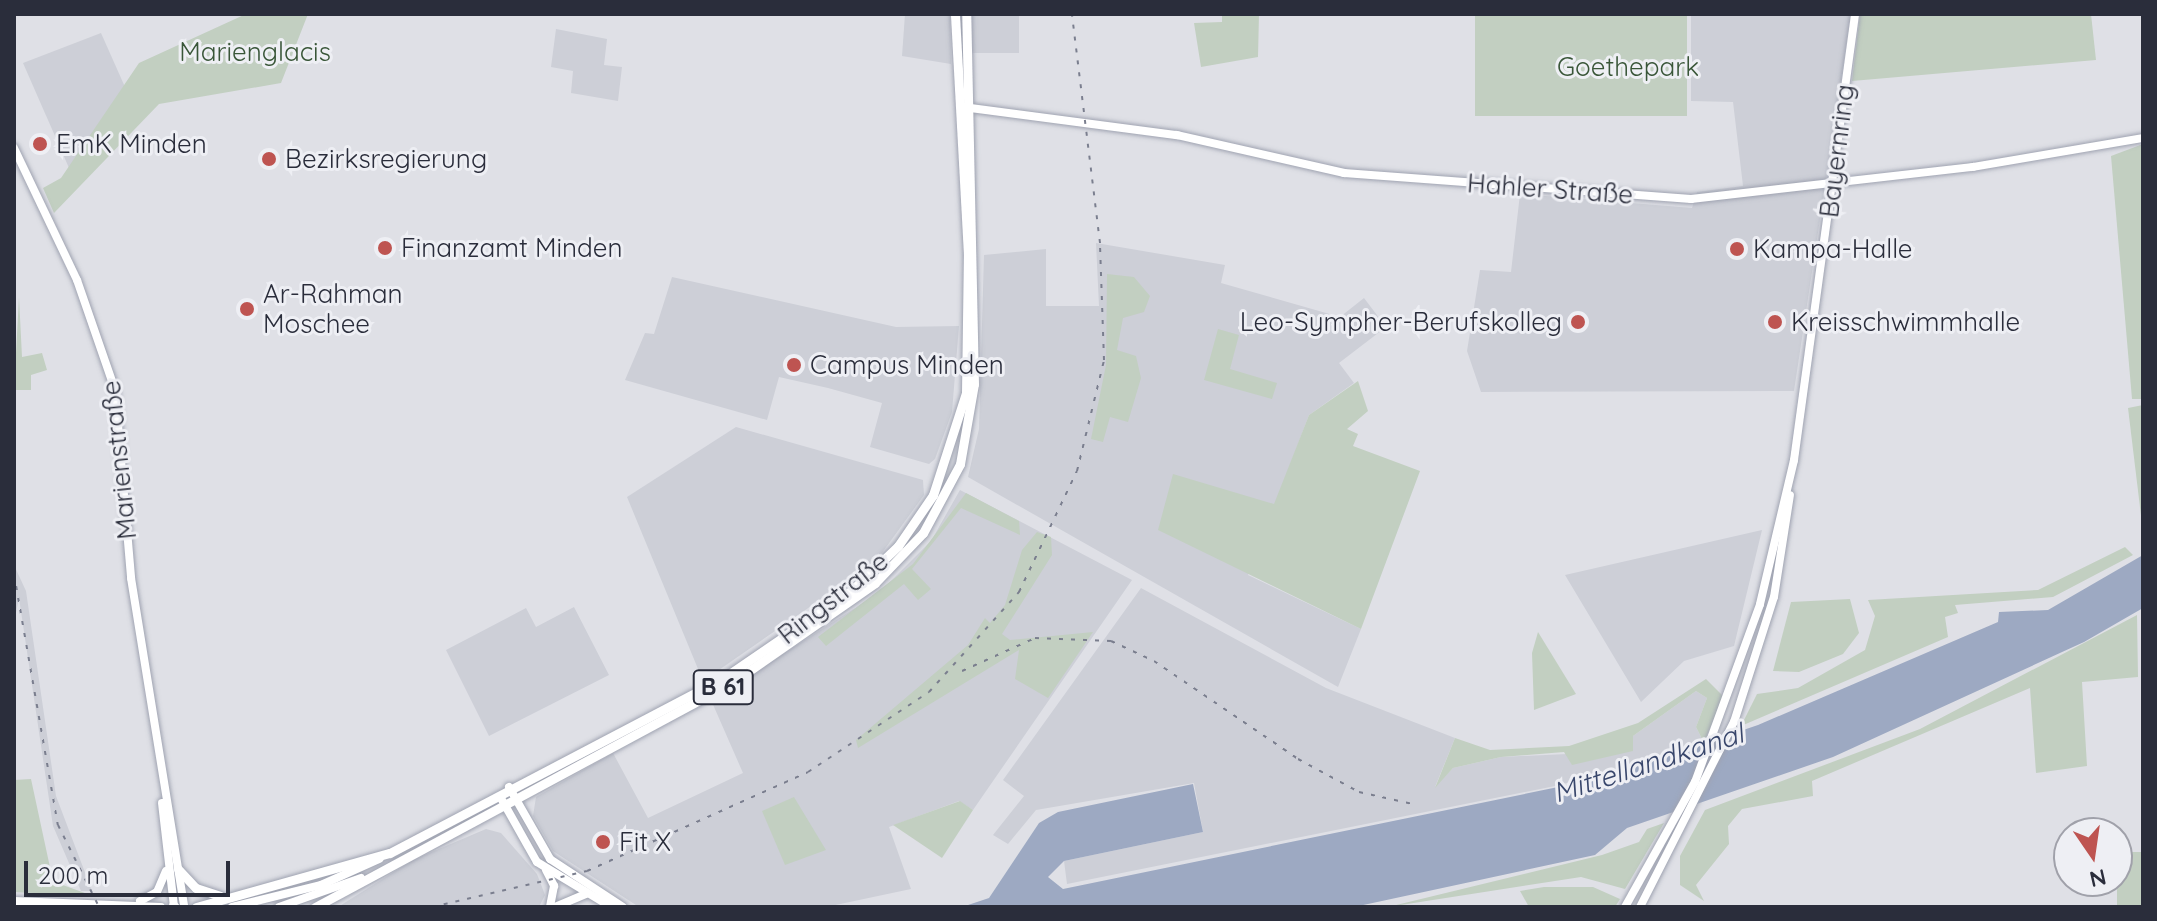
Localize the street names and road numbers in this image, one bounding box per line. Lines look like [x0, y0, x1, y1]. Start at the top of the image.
street label: Bayernring [1813, 83, 1861, 219]
street label: Hahler Straße [1466, 168, 1634, 210]
street label: Marienstraße [95, 379, 143, 541]
street label: Ringstraße [772, 545, 894, 651]
road number: B 61 [691, 667, 755, 707]

